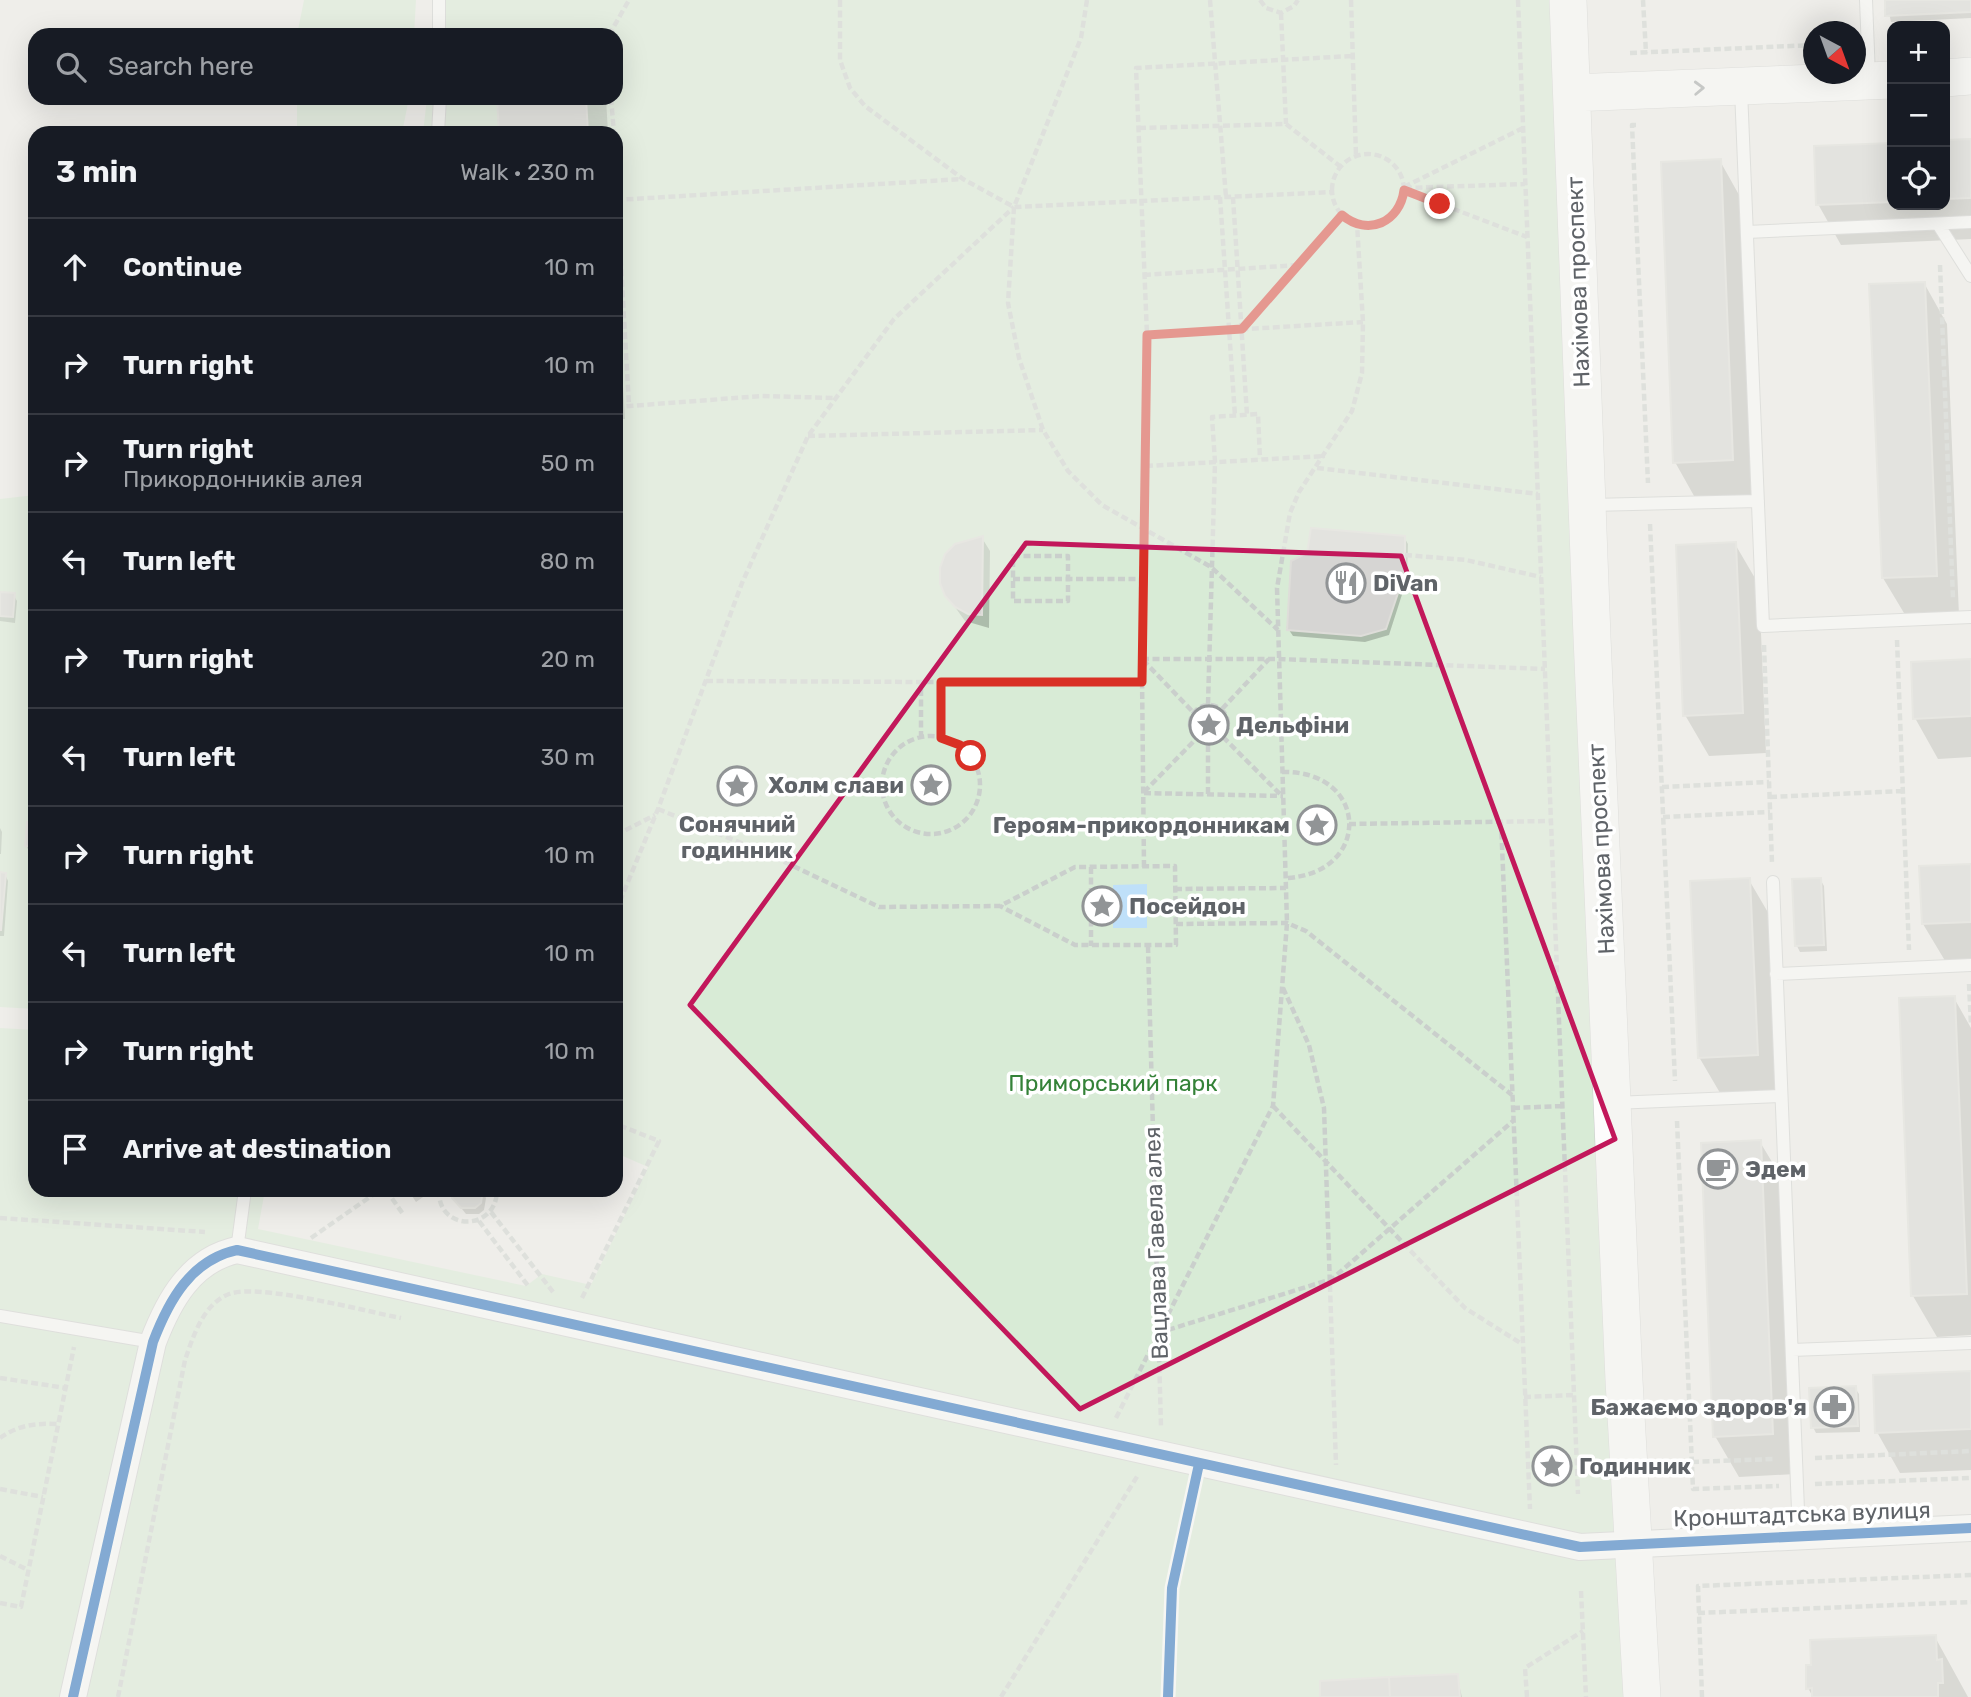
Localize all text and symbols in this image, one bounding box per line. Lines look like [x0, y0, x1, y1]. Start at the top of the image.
north arrow [1803, 21, 1866, 84]
map controls [1887, 21, 1950, 210]
button: + [1887, 21, 1950, 84]
search box [28, 28, 623, 105]
icon: search [52, 48, 90, 86]
text: Search here [108, 51, 254, 82]
one-way arrow [1694, 80, 1705, 95]
button: − [1887, 84, 1950, 147]
button: locate [1887, 147, 1950, 210]
text: 3 min [56, 154, 138, 190]
text: Walk · 230 m [460, 158, 595, 186]
street label: Нахімова проспект [1560, 176, 1596, 388]
route end [1424, 188, 1455, 219]
icon: ahead [56, 248, 94, 286]
text: Continue [123, 252, 242, 283]
text: 10 m [544, 253, 595, 281]
icon: right [56, 346, 94, 384]
text: Turn right [123, 350, 253, 381]
text: 10 m [544, 351, 595, 379]
text: Turn right [123, 434, 253, 465]
icon: right [56, 444, 94, 482]
text: 50 m [541, 449, 595, 477]
text: Прикордонників алея [123, 465, 363, 493]
icon: left [56, 542, 94, 580]
text: Turn left [123, 546, 235, 577]
text: 80 m [540, 547, 595, 575]
restaurant icon: DiVan [1325, 562, 1367, 604]
place label: DiVan [1373, 569, 1438, 597]
icon: right [56, 640, 94, 678]
text: Turn right [123, 644, 253, 675]
text: 20 m [541, 645, 595, 673]
place icon: Дельфіни [1188, 704, 1230, 746]
place label: Дельфіни [1236, 711, 1349, 739]
icon: left [56, 738, 94, 776]
route start [955, 740, 986, 771]
text: Turn left [123, 742, 235, 773]
text: 30 m [540, 743, 595, 771]
street label: Нахімова проспект [1581, 743, 1621, 955]
place icon: Холм слави [910, 764, 952, 806]
place icon: Сонячний годинник [716, 765, 758, 807]
place label: Холм слави [768, 771, 904, 799]
place icon: Героям-прикордонникам [1296, 804, 1338, 846]
place label: Сонячний годинник [679, 810, 795, 864]
place label: Героям-прикордонникам [993, 811, 1290, 839]
icon: right [56, 836, 94, 874]
text: Turn right [123, 840, 253, 871]
text: 10 m [544, 841, 595, 869]
place icon: Посейдон [1081, 885, 1123, 927]
place label: Посейдон [1129, 892, 1246, 920]
icon: left [56, 934, 94, 972]
text: Turn left [123, 938, 235, 969]
text: 10 m [544, 939, 595, 967]
icon: right [56, 1032, 94, 1070]
text: Turn right [123, 1036, 253, 1067]
text: 10 m [544, 1037, 595, 1065]
park label: Приморський парк [1008, 1069, 1218, 1097]
street label: Вацлава Гавела алея [1138, 1126, 1174, 1360]
icon: arrive [56, 1130, 94, 1168]
text: Arrive at destination [123, 1134, 391, 1165]
cafe icon: Эдем [1697, 1148, 1739, 1190]
place label: Эдем [1745, 1155, 1806, 1183]
pharmacy icon: Бажаємо здоров'я [1813, 1386, 1855, 1428]
place label: Бажаємо здоров'я [1590, 1393, 1807, 1421]
place icon: Годинник [1531, 1445, 1573, 1487]
place label: Годинник [1579, 1452, 1691, 1480]
street label: Кронштадтська вулиця [1673, 1496, 1931, 1532]

